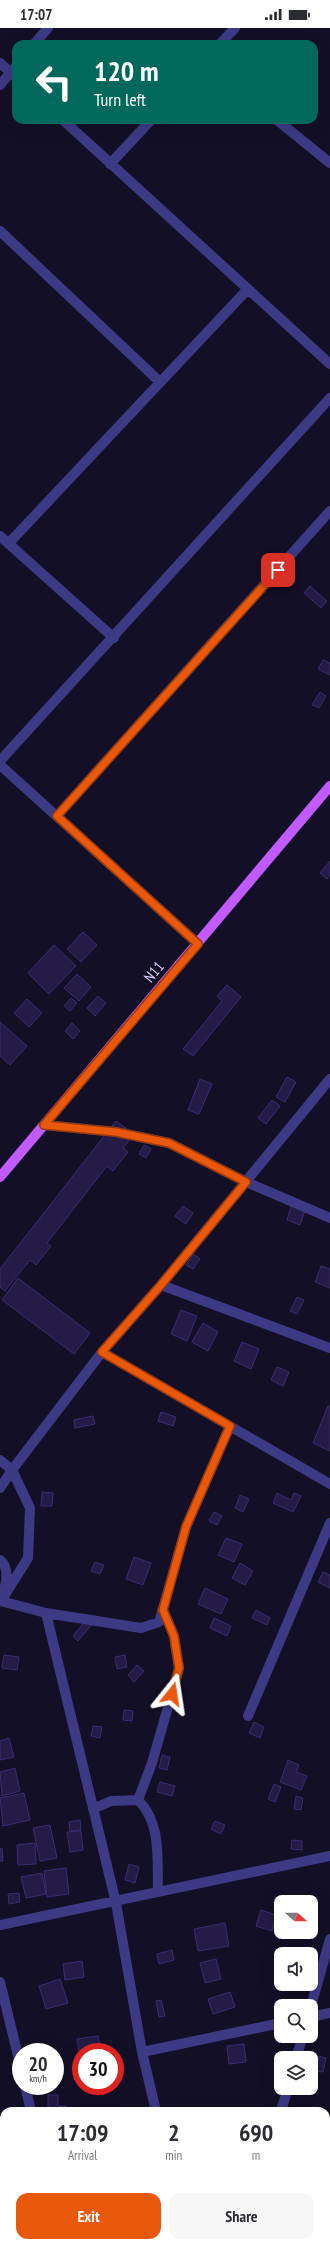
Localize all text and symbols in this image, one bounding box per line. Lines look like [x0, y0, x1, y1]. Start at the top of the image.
text: 17:07 [20, 5, 52, 24]
text: 120 m [94, 52, 158, 89]
icon: left [28, 56, 80, 108]
text: Turn left [94, 88, 146, 111]
pin [261, 553, 295, 587]
icon: arrive [267, 559, 289, 581]
street label: N11 [139, 957, 168, 986]
position arrow [151, 1673, 193, 1715]
north arrow [274, 1895, 318, 1939]
map controls [274, 1895, 318, 2095]
button: sound [274, 1947, 318, 1991]
button: search [274, 1999, 318, 2043]
speed limit sign: 30 [72, 2043, 124, 2095]
text: 20 [28, 2051, 48, 2077]
button: layers [274, 2051, 318, 2095]
text: km/h [29, 2072, 47, 2085]
text: 17:09 [57, 2117, 109, 2148]
text: 2 [168, 2117, 179, 2148]
text: 690 [239, 2117, 273, 2148]
text: Arrival [68, 2147, 97, 2164]
text: min [165, 2147, 182, 2164]
text: m [252, 2147, 260, 2164]
button: Exit [16, 2193, 161, 2239]
button: Share [169, 2193, 314, 2239]

